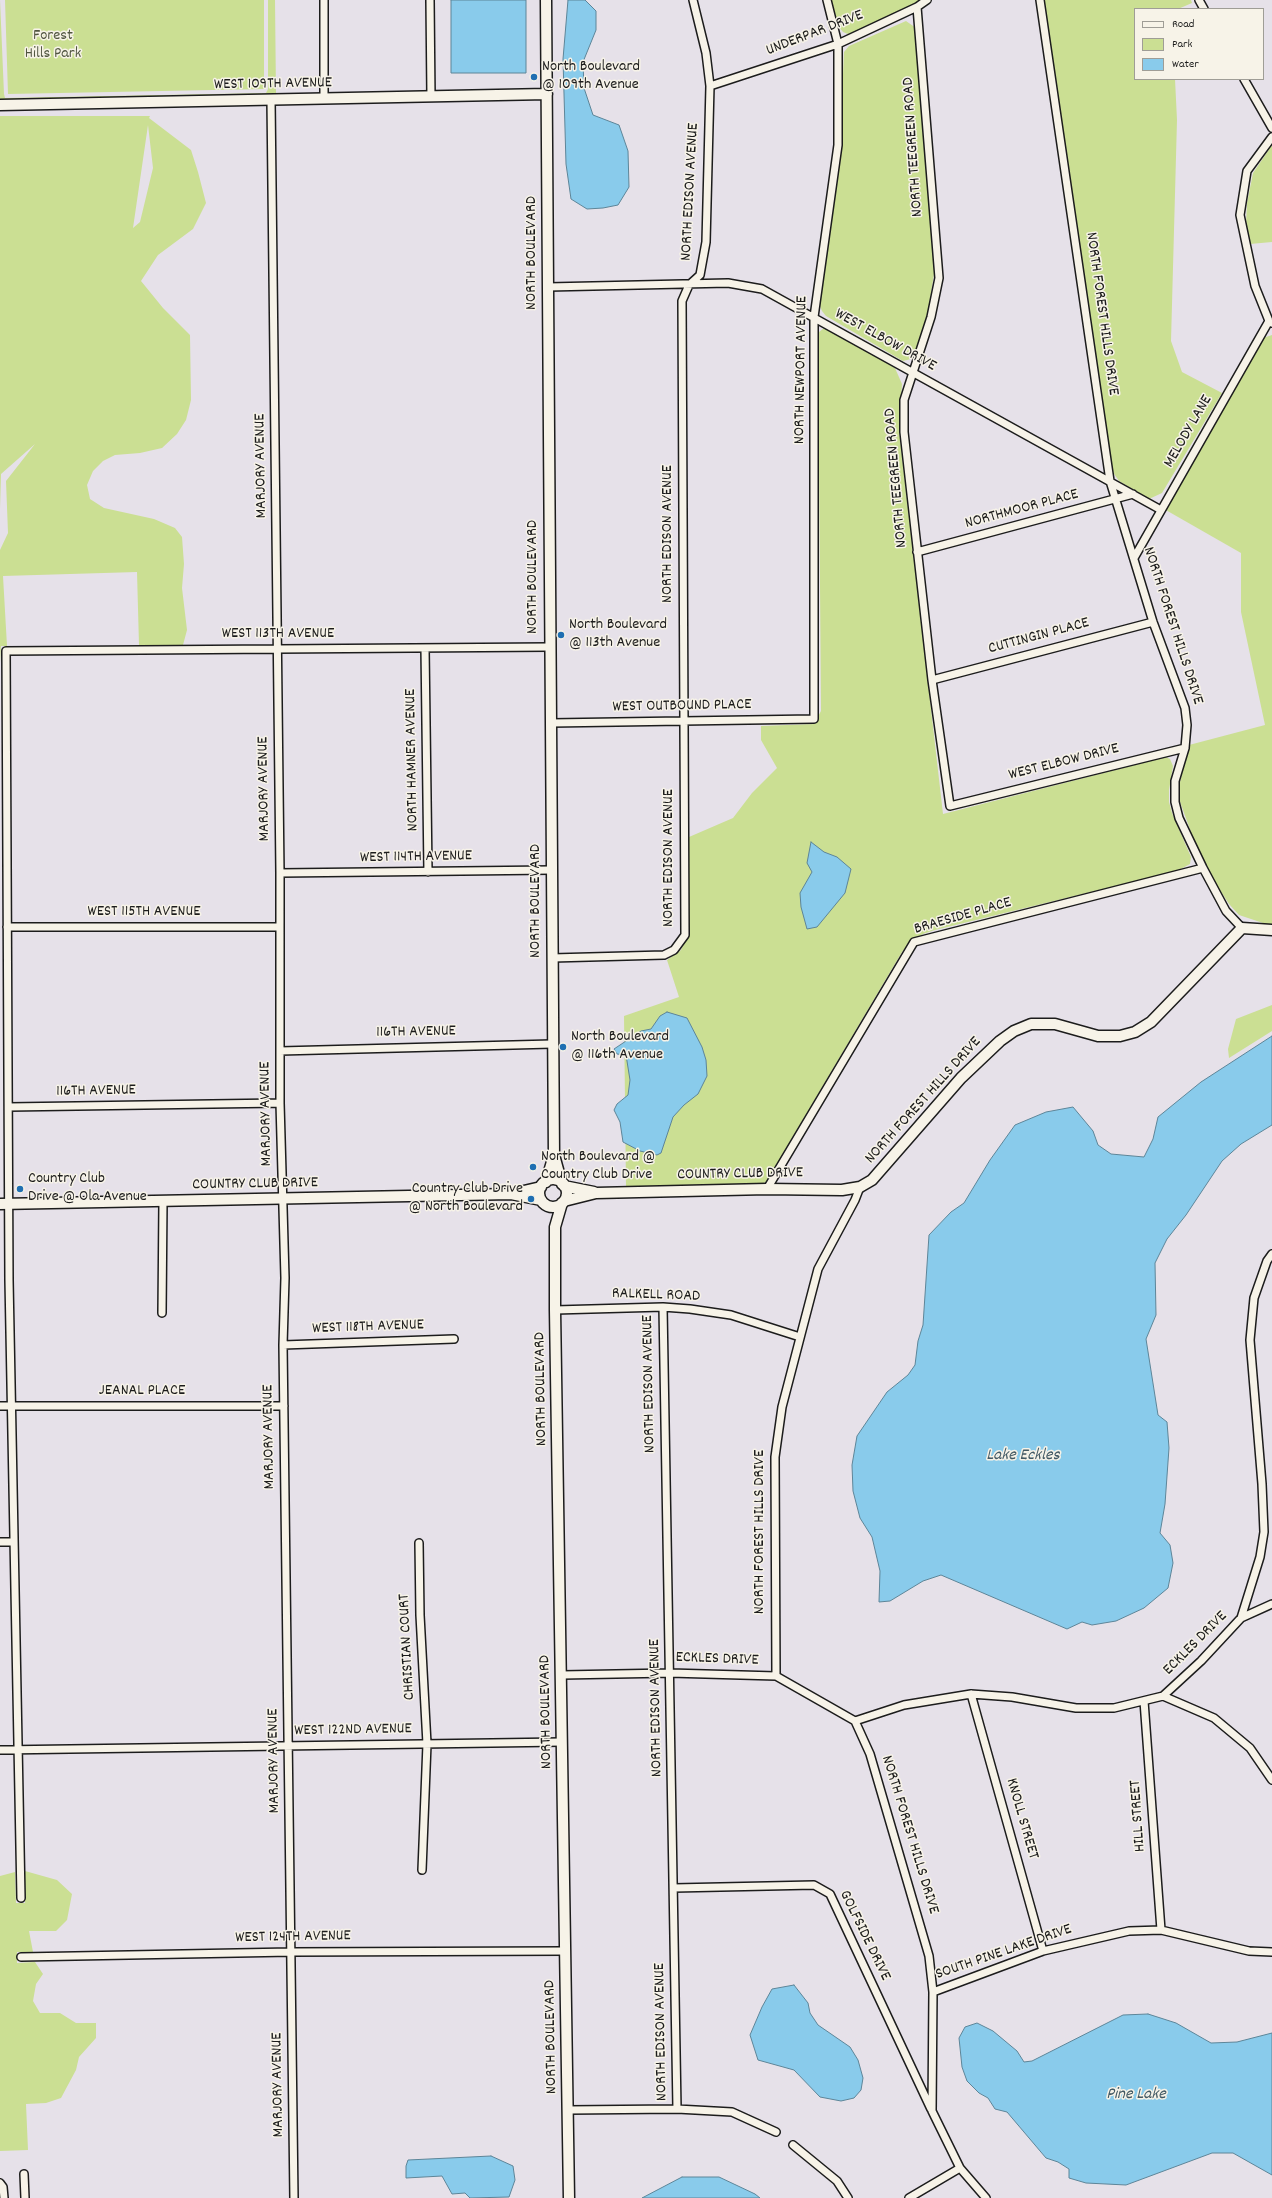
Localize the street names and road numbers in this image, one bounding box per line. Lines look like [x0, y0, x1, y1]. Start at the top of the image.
street label: UNDERPAR DRIVE [764, 7, 866, 61]
street label: WEST 109TH AVENUE [214, 74, 332, 96]
street label: NORTH TEEGREEN ROAD [900, 77, 928, 217]
street label: NORTH EDISON AVENUE [678, 123, 704, 261]
street label: NORTH BOULEVARD [523, 196, 543, 310]
street label: NORTH FOREST HILLS DRIVE [1080, 231, 1122, 397]
street label: NORTH NEWPORT AVENUE [791, 296, 813, 444]
street label: WEST ELBOW DRIVE [831, 305, 939, 377]
street label: MELODY LANE [1161, 392, 1217, 472]
street label: NORTH TEEGREEN ROAD [881, 407, 913, 549]
street label: MARJORY AVENUE [251, 413, 273, 519]
street label: NORTH EDISON AVENUE [659, 465, 679, 603]
street label: NORTHMOOR PLACE [963, 486, 1081, 534]
street label: NORTH BOULEVARD [524, 520, 544, 634]
street label: NORTH FOREST HILLS DRIVE [1137, 545, 1207, 707]
street label: CUTTINGIN PLACE [986, 614, 1092, 660]
street label: WEST 113TH AVENUE [222, 625, 334, 645]
street label: NORTH HAMNER AVENUE [402, 689, 424, 831]
street label: WEST OUTBOUND PLACE [612, 696, 752, 718]
street label: MARJORY AVENUE [254, 736, 276, 842]
street label: WEST ELBOW DRIVE [1007, 740, 1121, 786]
street label: NORTH EDISON AVENUE [660, 789, 680, 927]
street label: NORTH BOULEVARD [527, 844, 547, 958]
street label: WEST 114TH AVENUE [360, 847, 472, 869]
street label: BRAESIDE PLACE [912, 894, 1014, 940]
street label: WEST 115TH AVENUE [88, 903, 200, 923]
street label: 116TH AVENUE [376, 1023, 456, 1043]
street label: NORTH FOREST HILLS DRIVE [862, 1033, 986, 1169]
street label: MARJORY AVENUE [256, 1061, 278, 1167]
street label: 116TH AVENUE [56, 1082, 136, 1102]
street label: COUNTRY CLUB DRIVE [677, 1164, 803, 1186]
street label: COUNTRY CLUB DRIVE [192, 1174, 318, 1196]
street label: RALKELL ROAD [611, 1285, 701, 1307]
street label: NORTH EDISON AVENUE [639, 1315, 661, 1453]
street label: WEST 118TH AVENUE [312, 1316, 424, 1340]
street label: NORTH BOULEVARD [531, 1332, 553, 1446]
street label: JEANAL PLACE [99, 1382, 185, 1402]
street label: MARJORY AVENUE [259, 1384, 281, 1490]
street label: NORTH FOREST HILLS DRIVE [751, 1450, 771, 1614]
street label: CHRISTIAN COURT [396, 1593, 420, 1701]
street label: ECKLES DRIVE [1160, 1608, 1232, 1680]
street label: NORTH EDISON AVENUE [646, 1639, 668, 1777]
street label: ECKLES DRIVE [675, 1649, 759, 1671]
street label: NORTH BOULEVARD [536, 1655, 558, 1769]
street label: MARJORY AVENUE [264, 1708, 286, 1814]
street label: WEST 122ND AVENUE [294, 1720, 412, 1742]
street label: NORTH FOREST HILLS DRIVE [876, 1754, 942, 1916]
street label: KNOLL STREET [1000, 1776, 1042, 1862]
street label: HILL STREET [1127, 1779, 1151, 1853]
street label: GOLFSIDE DRIVE [834, 1888, 894, 1984]
street label: SOUTH PINE LAKE DRIVE [933, 1921, 1075, 1985]
street label: WEST 124TH AVENUE [235, 1927, 351, 1949]
street label: NORTH EDISON AVENUE [651, 1963, 673, 2101]
street label: NORTH BOULEVARD [541, 1980, 563, 2094]
street label: MARJORY AVENUE [268, 2032, 290, 2138]

